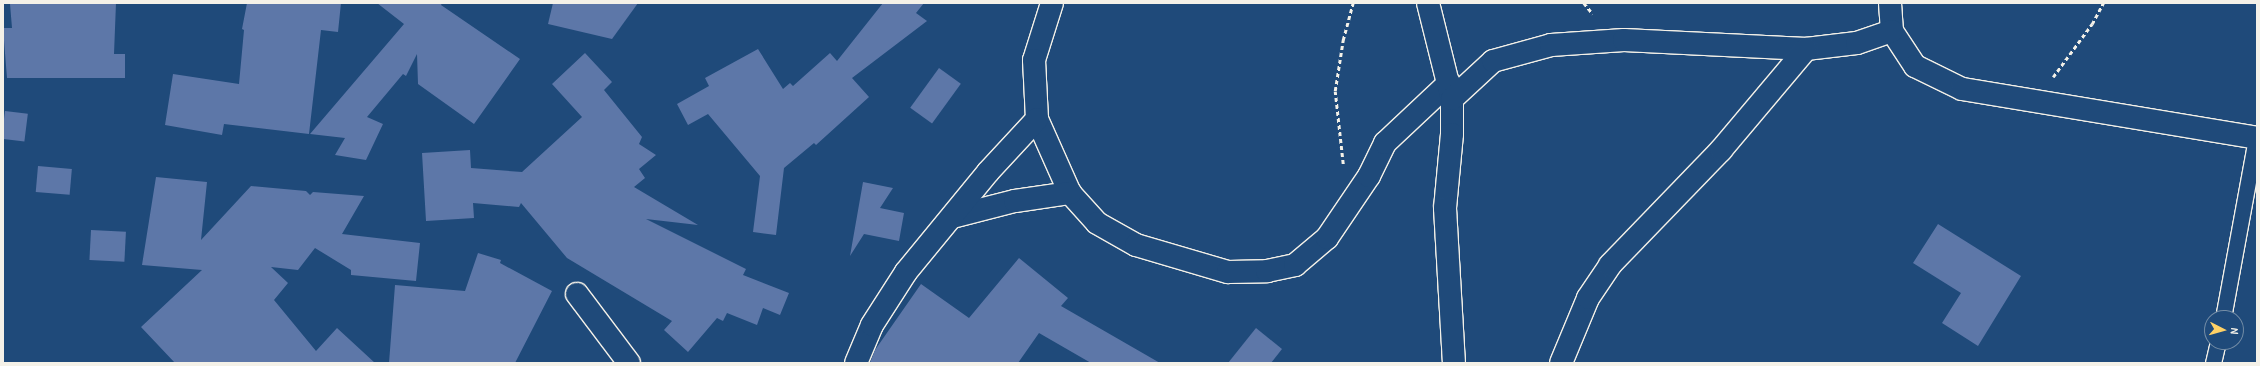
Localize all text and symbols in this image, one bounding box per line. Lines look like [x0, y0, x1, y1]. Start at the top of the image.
north arrow [2204, 310, 2244, 350]
text: N [2228, 327, 2242, 335]

